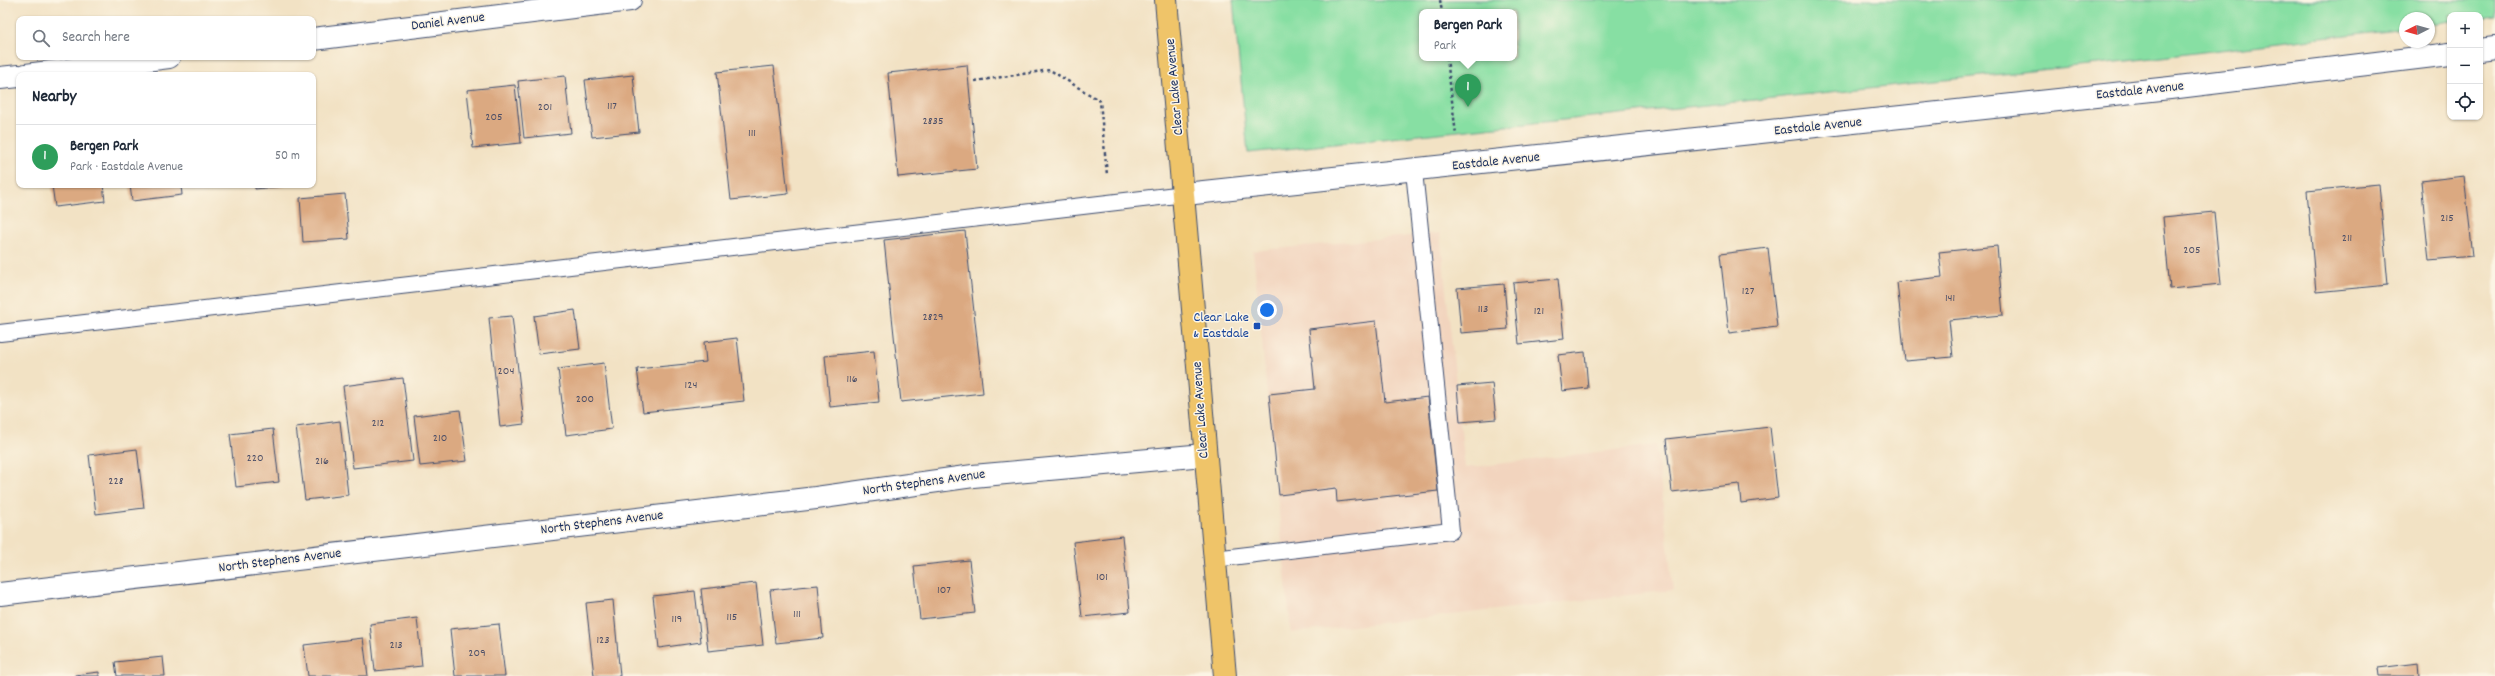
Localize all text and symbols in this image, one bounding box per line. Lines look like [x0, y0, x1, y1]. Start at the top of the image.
street label: Daniel Avenue [410, 8, 486, 36]
popup [1419, 9, 1517, 61]
north arrow [2399, 12, 2435, 48]
map controls [2447, 12, 2483, 120]
button: + [2447, 12, 2483, 48]
text: Bergen Park [1434, 15, 1502, 37]
search box [16, 16, 316, 60]
icon: search [30, 27, 52, 49]
text: Search here [62, 27, 130, 49]
text: Park [1434, 37, 1456, 56]
street label: Clear Lake Avenue [1161, 38, 1189, 136]
button: − [2447, 48, 2483, 84]
pin: 1 [1455, 74, 1481, 107]
street label: Eastdale Avenue [2095, 76, 2185, 106]
button: locate [2447, 84, 2483, 120]
text: Nearby [32, 86, 76, 110]
house number: 117 [607, 98, 617, 115]
house number: 201 [538, 99, 552, 116]
house number: 205 [485, 109, 503, 126]
street label: Eastdale Avenue [1773, 112, 1863, 142]
house number: 2835 [923, 113, 943, 130]
house number: 111 [748, 125, 756, 142]
text: Bergen Park [70, 136, 138, 158]
text: 1 [44, 147, 46, 166]
text: 50 m [275, 147, 300, 166]
street label: Eastdale Avenue [1451, 147, 1541, 177]
text: Park · Eastdale Avenue [70, 158, 183, 177]
house number: 215 [2440, 210, 2454, 227]
house number: 211 [2342, 230, 2352, 247]
house number: 205 [2183, 242, 2201, 259]
house number: 127 [1742, 283, 1755, 300]
house number: 141 [1945, 290, 1955, 307]
your location [1257, 300, 1277, 320]
house number: 113 [1478, 301, 1488, 318]
house number: 121 [1534, 303, 1544, 320]
place label: Clear Lake & Eastdale [1193, 308, 1249, 344]
house number: 2829 [923, 309, 943, 326]
marker: Clear Lake & Eastdale [1252, 321, 1262, 331]
street label: Clear Lake Avenue [1188, 361, 1214, 459]
house number: 204 [498, 363, 514, 380]
house number: 116 [846, 371, 858, 388]
house number: 124 [685, 377, 697, 394]
house number: 200 [576, 391, 594, 408]
house number: 212 [371, 415, 385, 432]
house number: 210 [433, 430, 447, 447]
house number: 220 [246, 450, 264, 467]
house number: 216 [315, 453, 329, 470]
street label: North Stephens Avenue [861, 465, 987, 501]
house number: 228 [108, 473, 124, 490]
street label: North Stephens Avenue [539, 506, 665, 540]
street label: North Stephens Avenue [217, 544, 343, 578]
house number: 101 [1096, 569, 1108, 586]
house number: 107 [937, 582, 951, 599]
house number: 111 [793, 606, 801, 623]
house number: 115 [727, 609, 737, 626]
house number: 119 [672, 611, 682, 628]
house number: 123 [596, 632, 610, 649]
house number: 213 [389, 637, 403, 654]
house number: 209 [468, 645, 486, 662]

